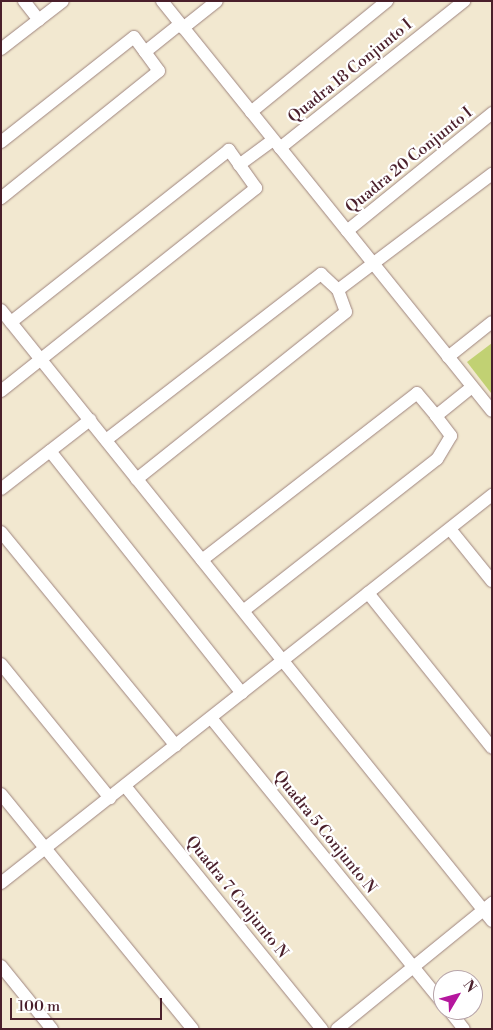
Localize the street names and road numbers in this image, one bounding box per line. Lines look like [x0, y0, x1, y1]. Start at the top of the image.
street label: Quadra 18 Conjunto I [284, 15, 416, 127]
street label: Quadra 20 Conjunto I [342, 103, 476, 217]
street label: Quadra 5 Conjunto N [270, 767, 380, 897]
street label: Quadra 7 Conjunto N [182, 832, 292, 962]

